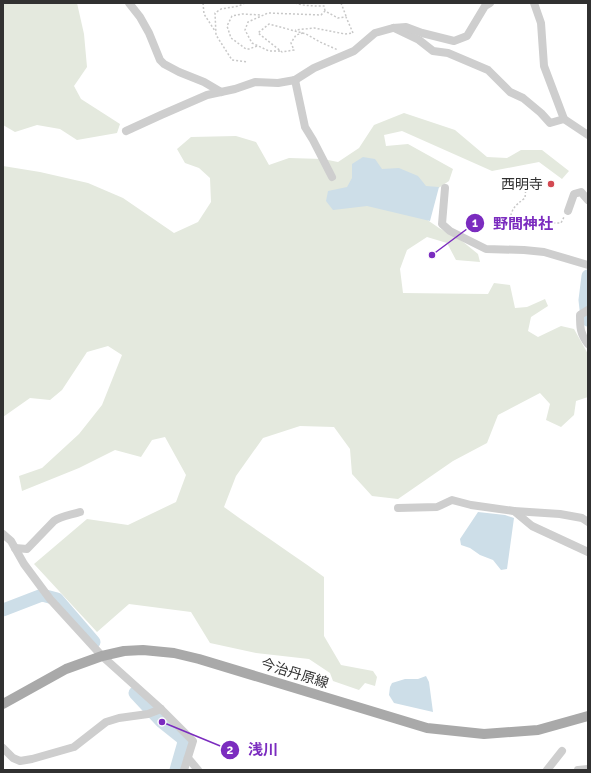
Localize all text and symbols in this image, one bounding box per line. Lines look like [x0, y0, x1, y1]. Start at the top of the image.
place label: 西明寺 [501, 176, 543, 192]
marker: 西明寺 [546, 179, 556, 189]
callout: 野間神社 [465, 210, 561, 237]
text: 野間神社 [493, 215, 553, 233]
text: 1 [472, 216, 478, 230]
street label: 今治丹原線 [259, 655, 331, 691]
callout: 浅川 [220, 736, 286, 763]
text: 浅川 [248, 741, 278, 759]
text: 2 [227, 743, 234, 757]

